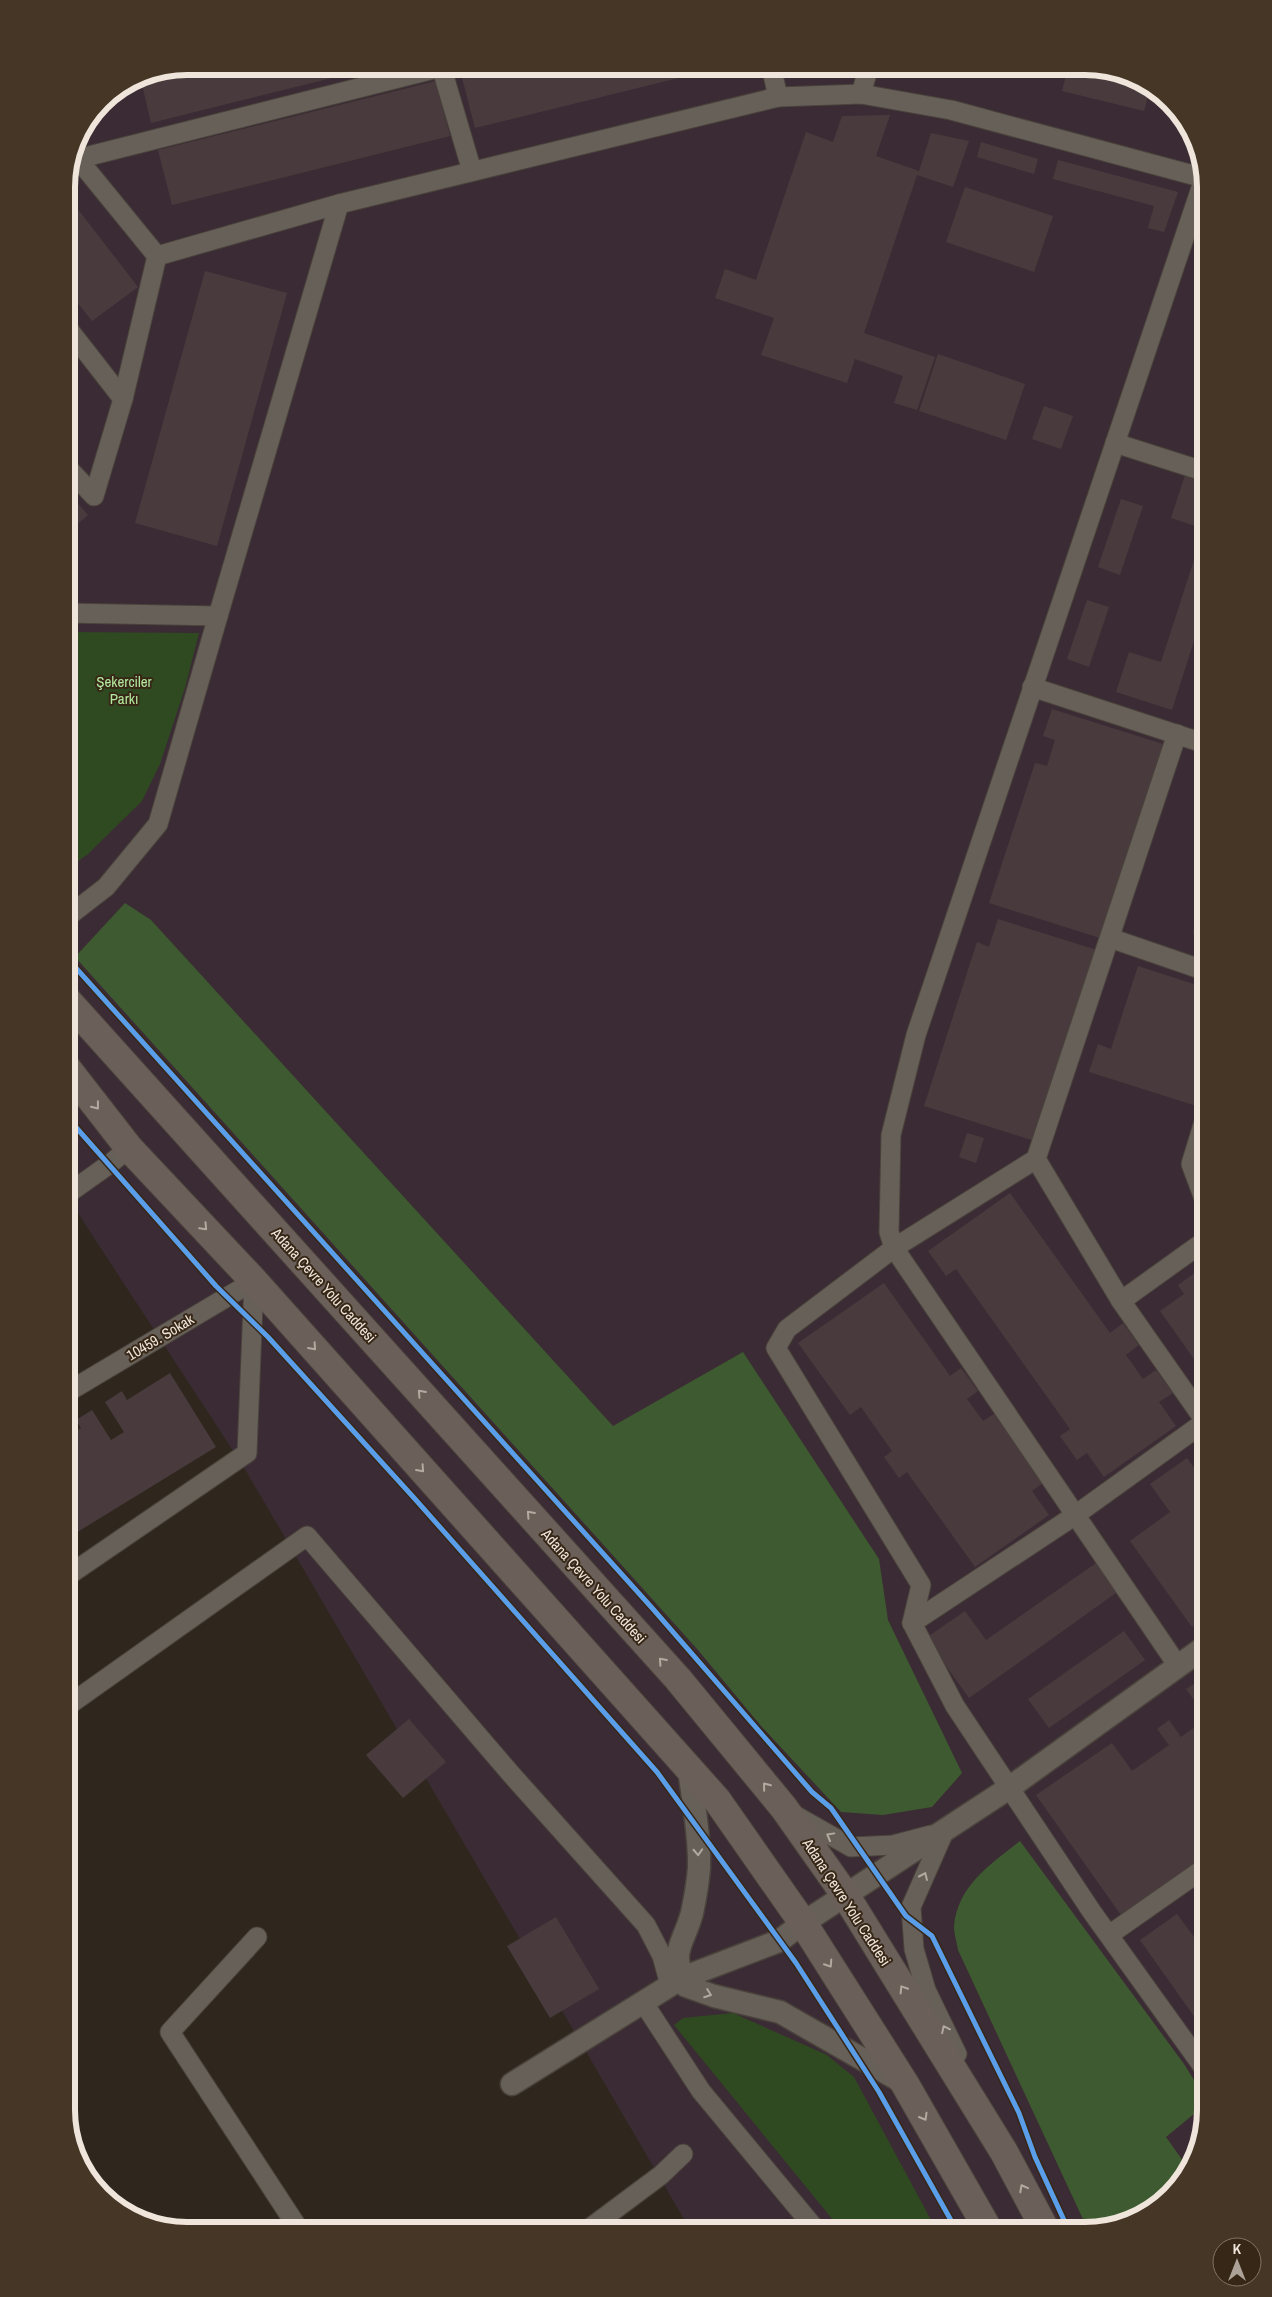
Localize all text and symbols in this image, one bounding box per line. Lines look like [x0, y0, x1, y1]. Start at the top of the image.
park label: Şekerciler Parkı [96, 671, 152, 709]
one-way arrow [91, 1100, 99, 1109]
one-way arrow [198, 1222, 207, 1231]
street label: Adana Çevre Yolu Caddesi [266, 1222, 381, 1347]
street label: 10459. Sokak [122, 1308, 198, 1365]
one-way arrow [308, 1342, 317, 1351]
one-way arrow [418, 1390, 427, 1399]
one-way arrow [416, 1463, 425, 1472]
one-way arrow [526, 1511, 535, 1520]
street label: Adana Çevre Yolu Caddesi [536, 1523, 651, 1648]
one-way arrow [658, 1658, 667, 1667]
one-way arrow [763, 1783, 771, 1792]
one-way arrow [827, 1832, 836, 1842]
street label: Adana Çevre Yolu Caddesi [797, 1833, 896, 1970]
one-way arrow [692, 1848, 703, 1856]
one-way arrow [918, 1872, 929, 1881]
one-way arrow [823, 1959, 832, 1968]
one-way arrow [900, 1985, 909, 1994]
one-way arrow [703, 1988, 712, 1998]
one-way arrow [941, 2025, 951, 2034]
one-way arrow [918, 2112, 928, 2121]
one-way arrow [1019, 2184, 1029, 2193]
north arrow [1212, 2237, 1262, 2287]
text: K [1233, 2240, 1242, 2258]

